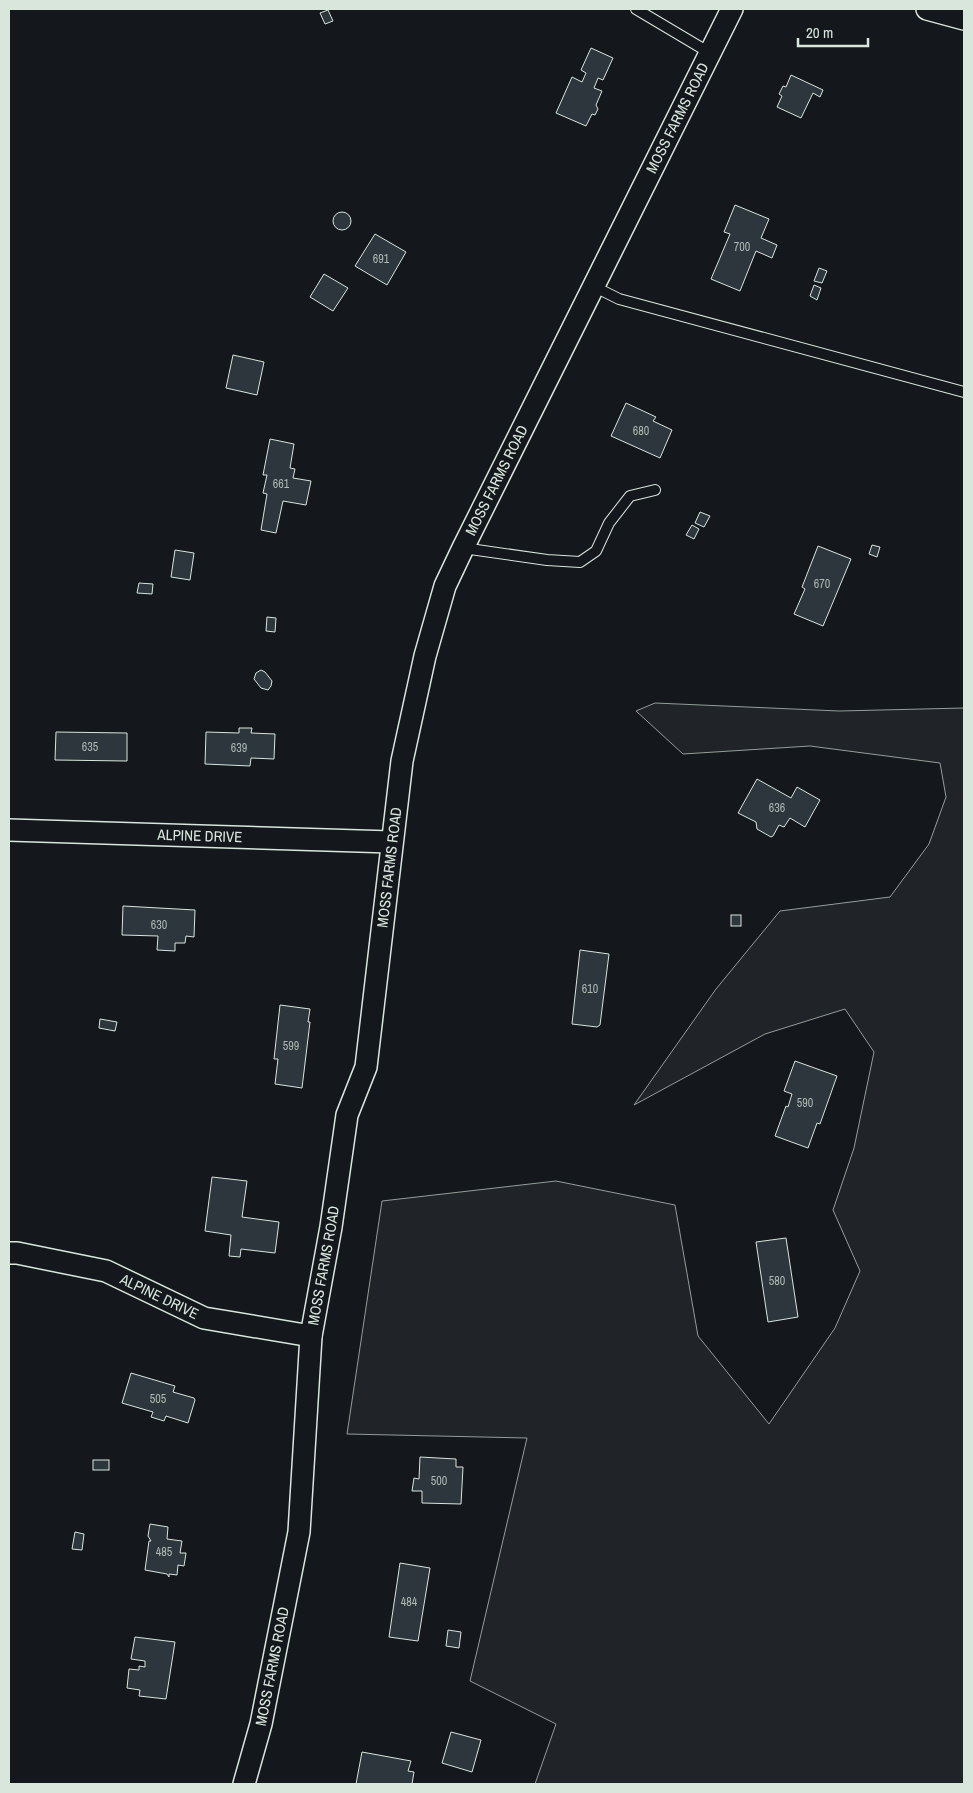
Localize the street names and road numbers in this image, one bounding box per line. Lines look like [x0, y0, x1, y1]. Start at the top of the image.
street label: MOSS FARMS ROAD [641, 59, 714, 177]
street label: MOSS FARMS ROAD [460, 421, 533, 539]
street label: MOSS FARMS ROAD [371, 806, 407, 929]
street label: ALPINE DRIVE [156, 824, 243, 847]
street label: MOSS FARMS ROAD [302, 1204, 344, 1327]
street label: ALPINE DRIVE [116, 1268, 202, 1324]
street label: MOSS FARMS ROAD [250, 1605, 294, 1728]

